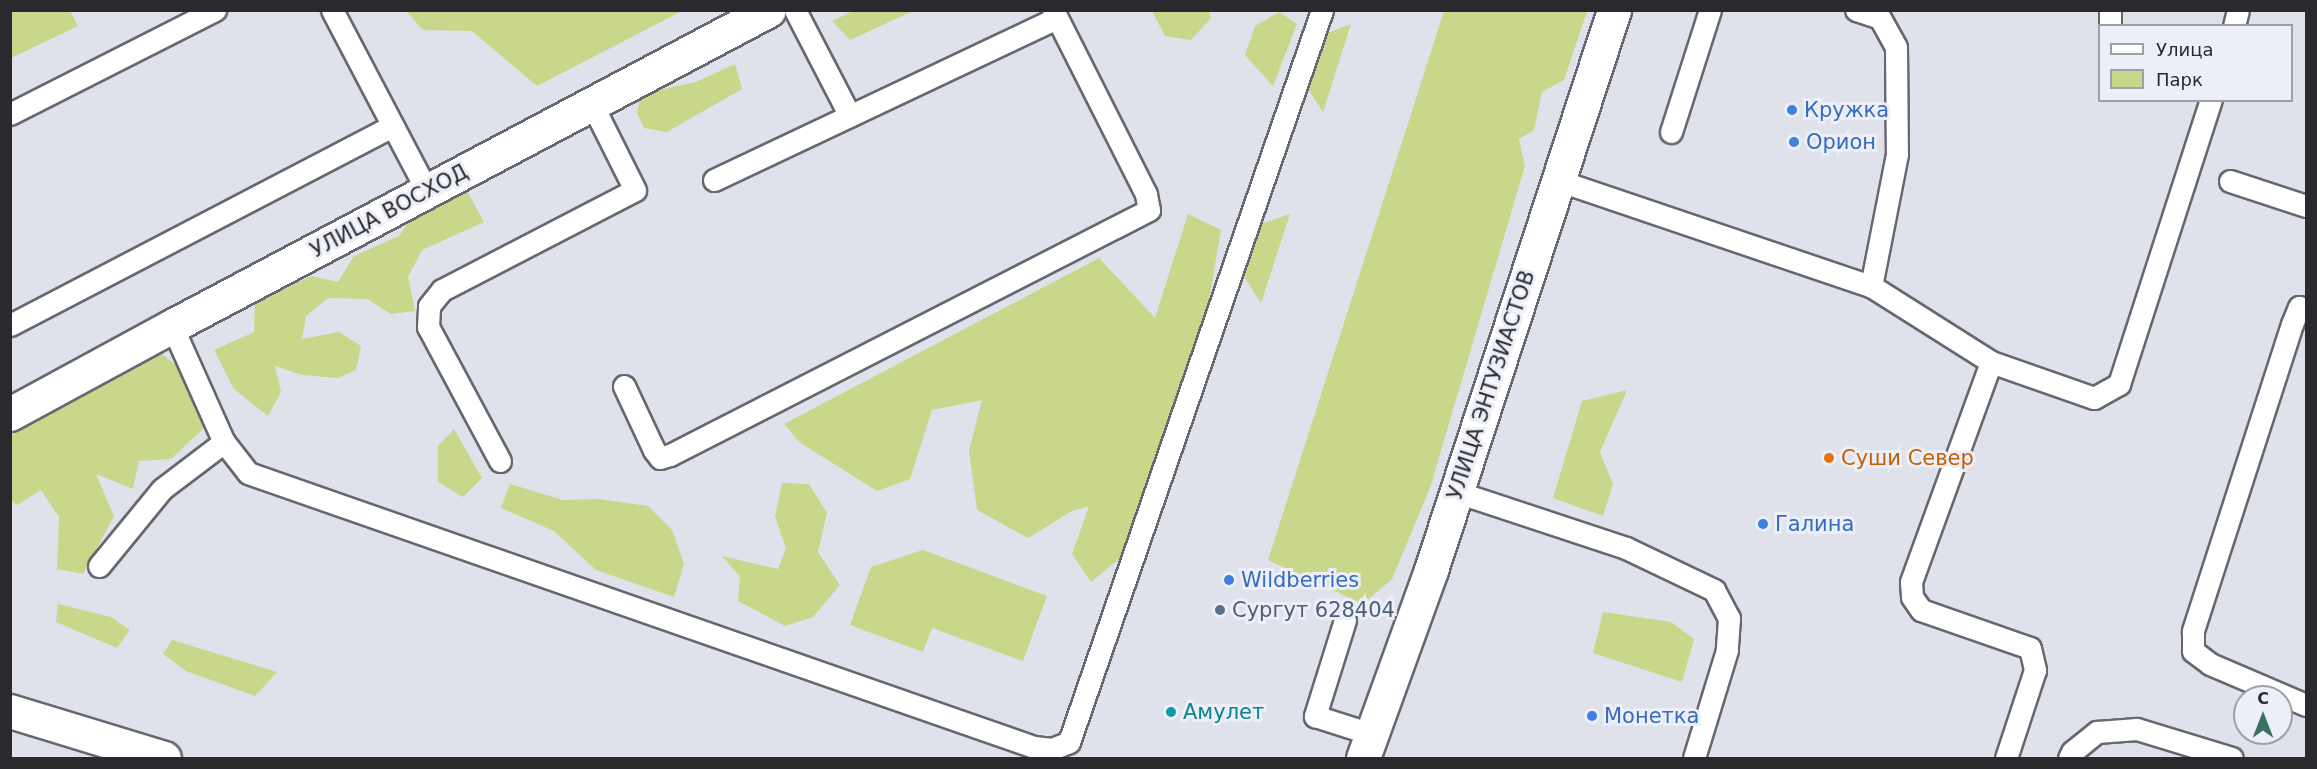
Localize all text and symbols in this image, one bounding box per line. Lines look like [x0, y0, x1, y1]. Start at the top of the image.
legend [2098, 24, 2293, 102]
text: Улица [2156, 39, 2213, 60]
text: Парк [2156, 69, 2203, 90]
place label: Кружка [1804, 97, 1889, 123]
marker: Кружка [1785, 103, 1799, 117]
place label: Орион [1806, 129, 1876, 155]
marker: Орион [1787, 135, 1801, 149]
street label: УЛИЦА ВОСХОД [306, 159, 472, 263]
street label: УЛИЦА ЭНТУЗИАСТОВ [1442, 267, 1540, 503]
place label: Суши Север [1841, 445, 1974, 471]
marker: Суши Север [1822, 451, 1836, 465]
place label: Галина [1775, 511, 1854, 537]
marker: Галина [1756, 517, 1770, 531]
place label: Wildberries [1241, 567, 1359, 593]
marker: Wildberries [1222, 573, 1236, 587]
place label: Сургут 628404 [1232, 597, 1395, 623]
marker: Сургут 628404 [1213, 603, 1227, 617]
north arrow [2233, 685, 2293, 745]
text: С [2257, 689, 2269, 708]
place label: Амулет [1183, 699, 1264, 725]
place label: Монетка [1604, 703, 1699, 729]
marker: Амулет [1164, 705, 1178, 719]
marker: Монетка [1585, 709, 1599, 723]

